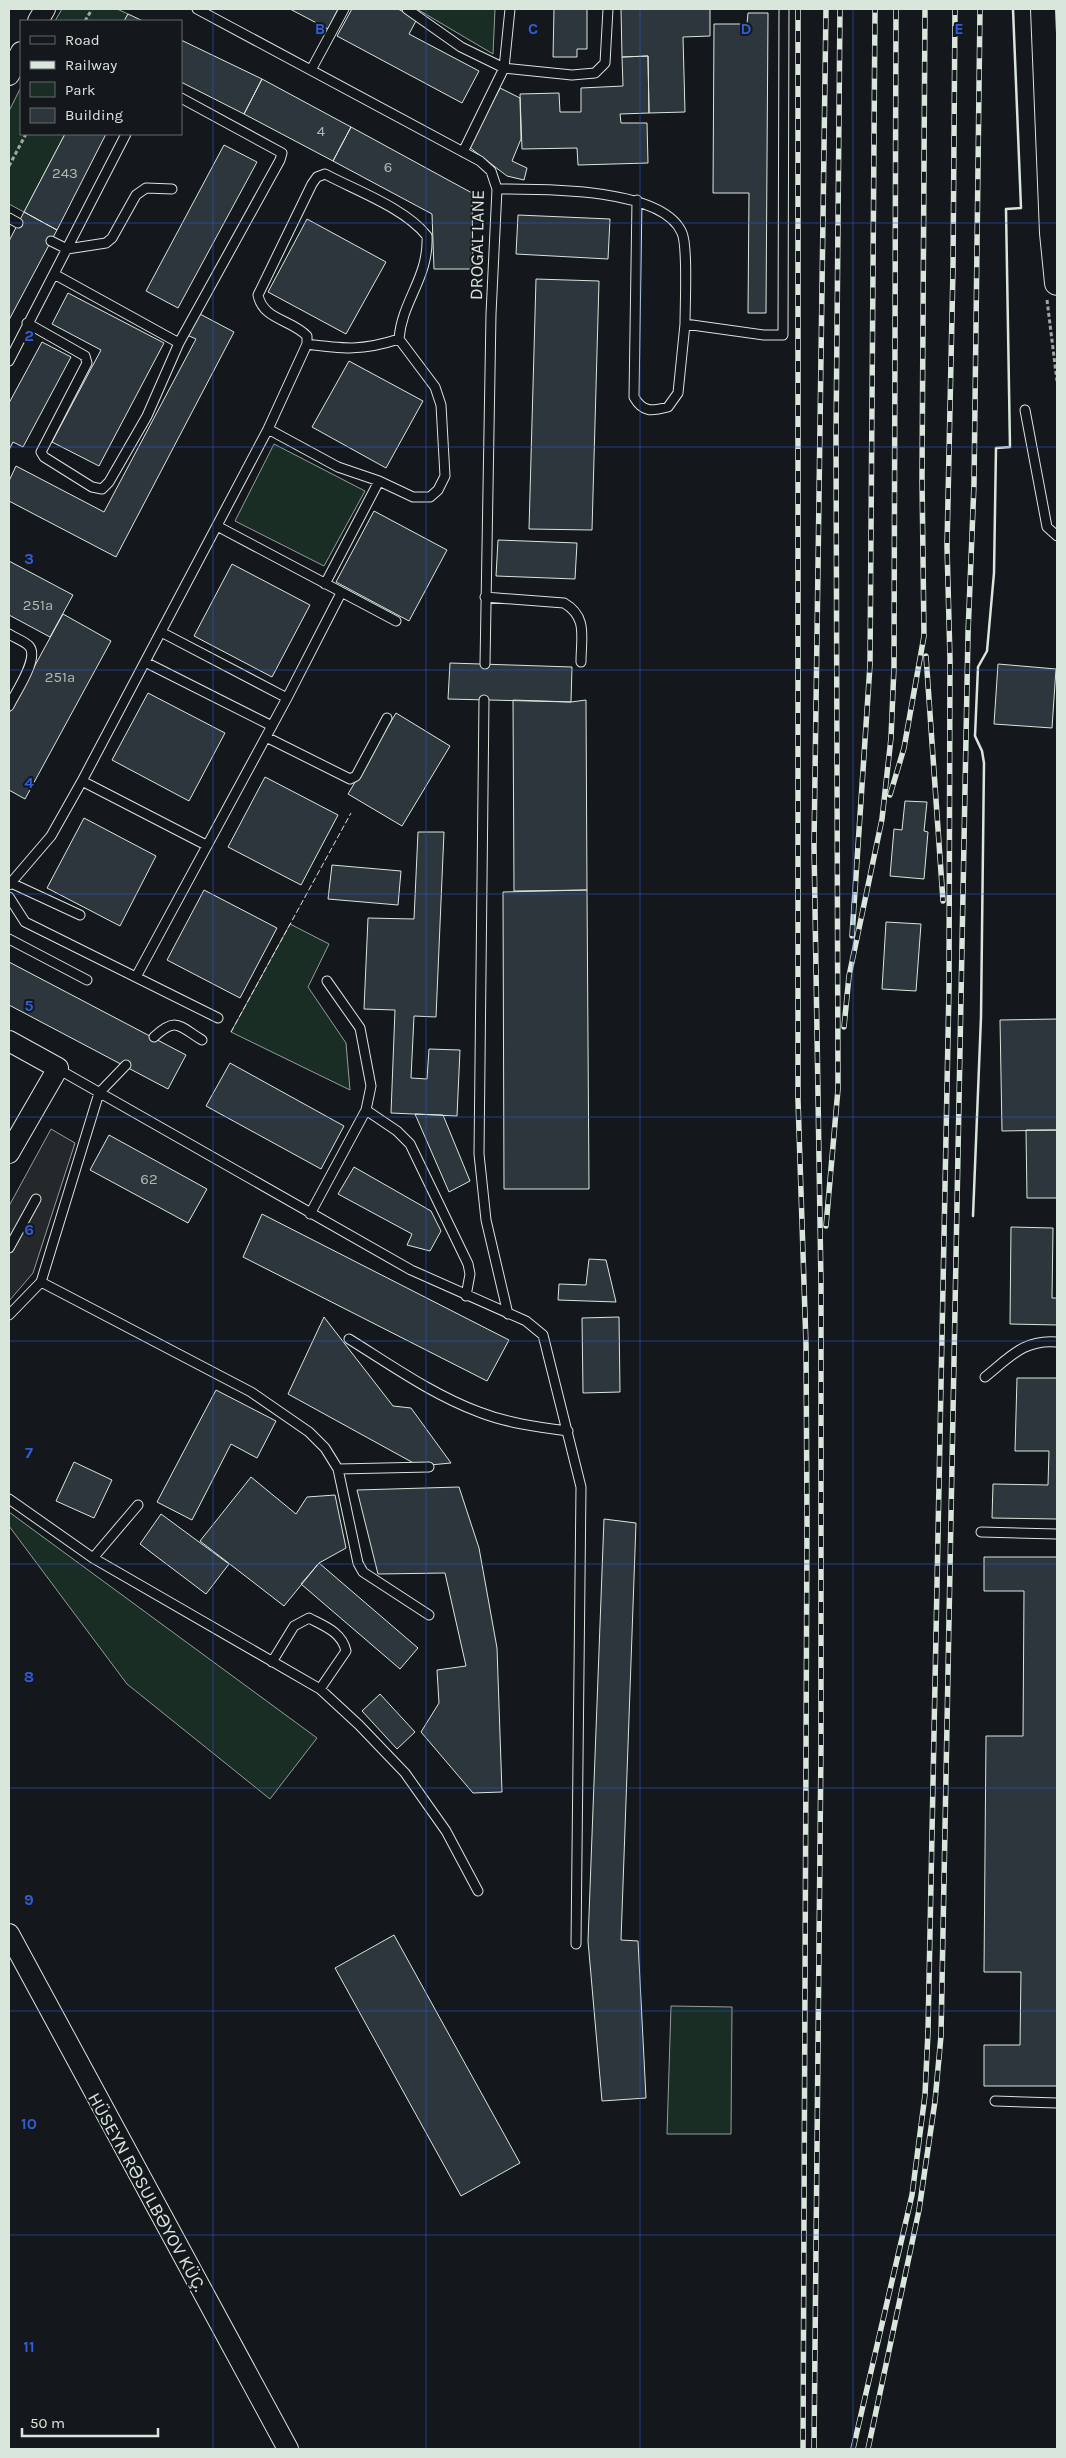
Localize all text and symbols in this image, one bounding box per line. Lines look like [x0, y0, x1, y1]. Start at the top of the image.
text: B [315, 19, 325, 38]
text: C [528, 19, 538, 38]
text: D [741, 19, 752, 38]
text: E [954, 19, 964, 38]
legend [20, 20, 182, 135]
text: Road [65, 31, 100, 49]
text: Railway [65, 56, 117, 74]
text: Park [65, 81, 95, 99]
text: Building [65, 106, 123, 124]
house number: 4 [317, 122, 326, 140]
house number: 6 [384, 158, 392, 176]
house number: 243 [52, 164, 78, 182]
street label: DROGAL LANE [465, 190, 489, 300]
text: 2 [24, 326, 34, 345]
text: 3 [24, 549, 34, 568]
house number: 251a [23, 596, 53, 614]
house number: 251a [45, 668, 75, 686]
text: 4 [24, 773, 34, 792]
text: 5 [24, 996, 34, 1015]
house number: 62 [140, 1170, 158, 1188]
text: 6 [24, 1220, 34, 1239]
text: 7 [25, 1443, 33, 1462]
text: 8 [24, 1667, 34, 1686]
text: 9 [24, 1890, 34, 1909]
street label: HÜSEYN RƏSULBƏYOV KÜÇ. [83, 2089, 211, 2295]
text: 10 [21, 2114, 37, 2133]
text: 11 [23, 2337, 35, 2356]
scale bar [22, 2406, 159, 2438]
text: 50 m [30, 2414, 65, 2432]

